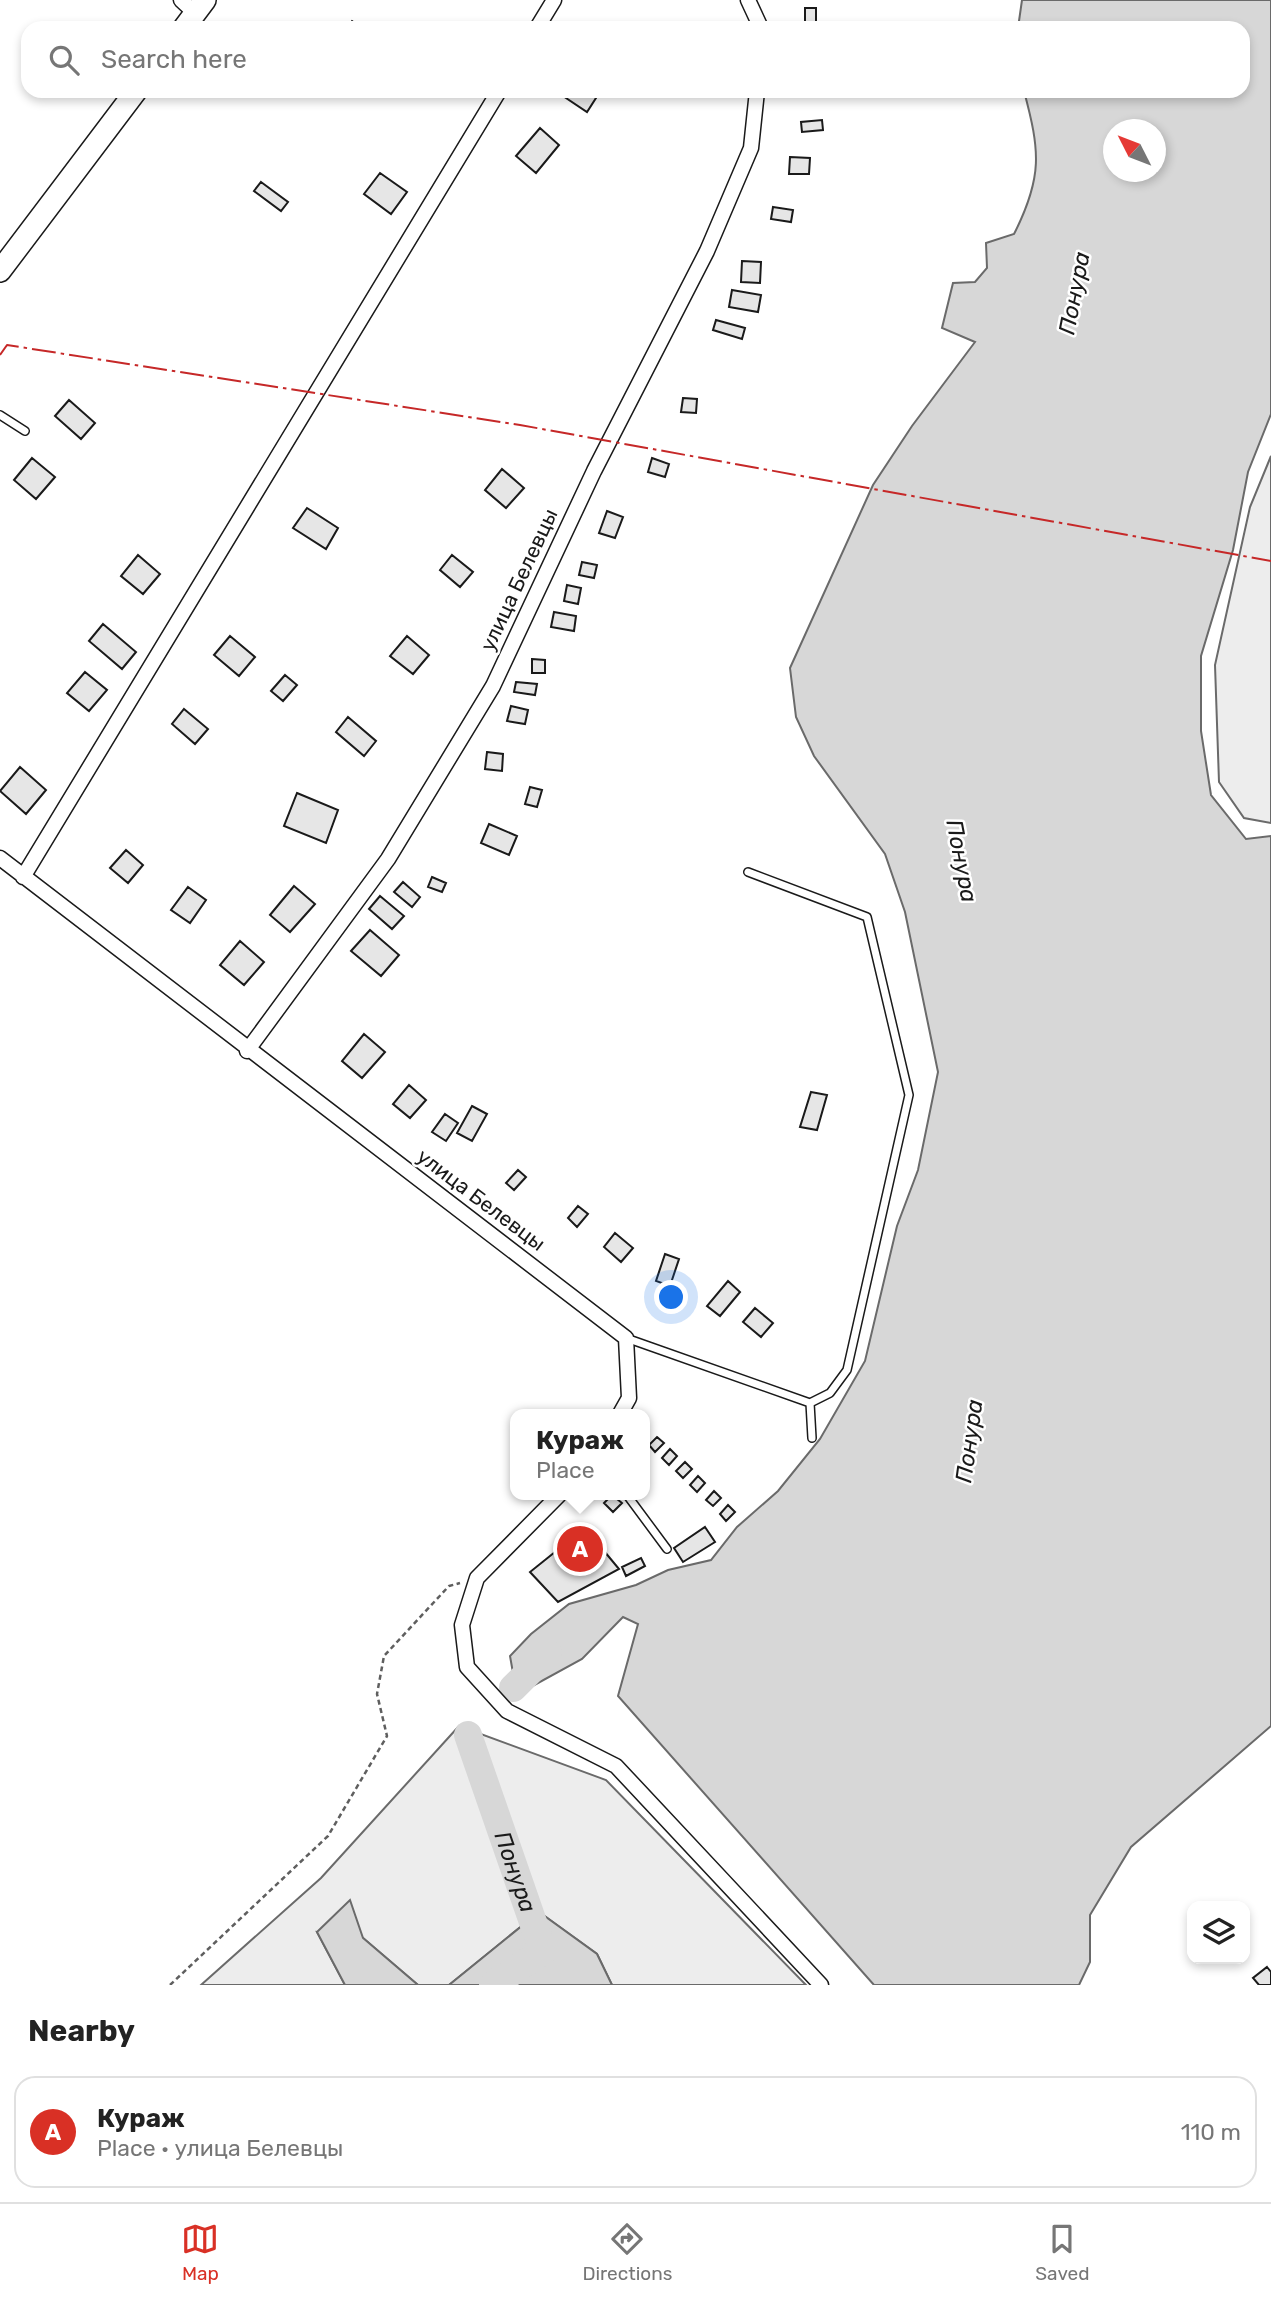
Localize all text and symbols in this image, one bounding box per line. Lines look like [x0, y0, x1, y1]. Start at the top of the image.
search box [21, 21, 1250, 98]
icon: search [45, 41, 83, 79]
text: Search here [101, 44, 247, 75]
north arrow [1103, 119, 1166, 182]
water label: Понура [1052, 249, 1096, 337]
street label: улица Белевцы [475, 505, 562, 655]
water label: Понура [940, 817, 984, 905]
street label: улица Белевцы [412, 1143, 550, 1256]
your location [654, 1280, 688, 1314]
water label: Понура [949, 1398, 989, 1484]
popup [510, 1409, 650, 1500]
text: Кураж [536, 1425, 624, 1456]
text: Place [536, 1456, 595, 1484]
pin: A [557, 1523, 603, 1575]
water label: Понура [489, 1828, 542, 1916]
map controls [1187, 1901, 1250, 1964]
button: layers [1187, 1901, 1250, 1964]
text: Nearby [28, 2013, 135, 2049]
text: Кураж [97, 2103, 185, 2134]
text: A [45, 2118, 61, 2146]
text: 110 m [1181, 2118, 1241, 2146]
text: Place · улица Белевцы [97, 2134, 343, 2162]
tab: Map [181, 2220, 219, 2285]
tab: Directions [582, 2220, 672, 2285]
tab: Saved [1035, 2220, 1090, 2285]

